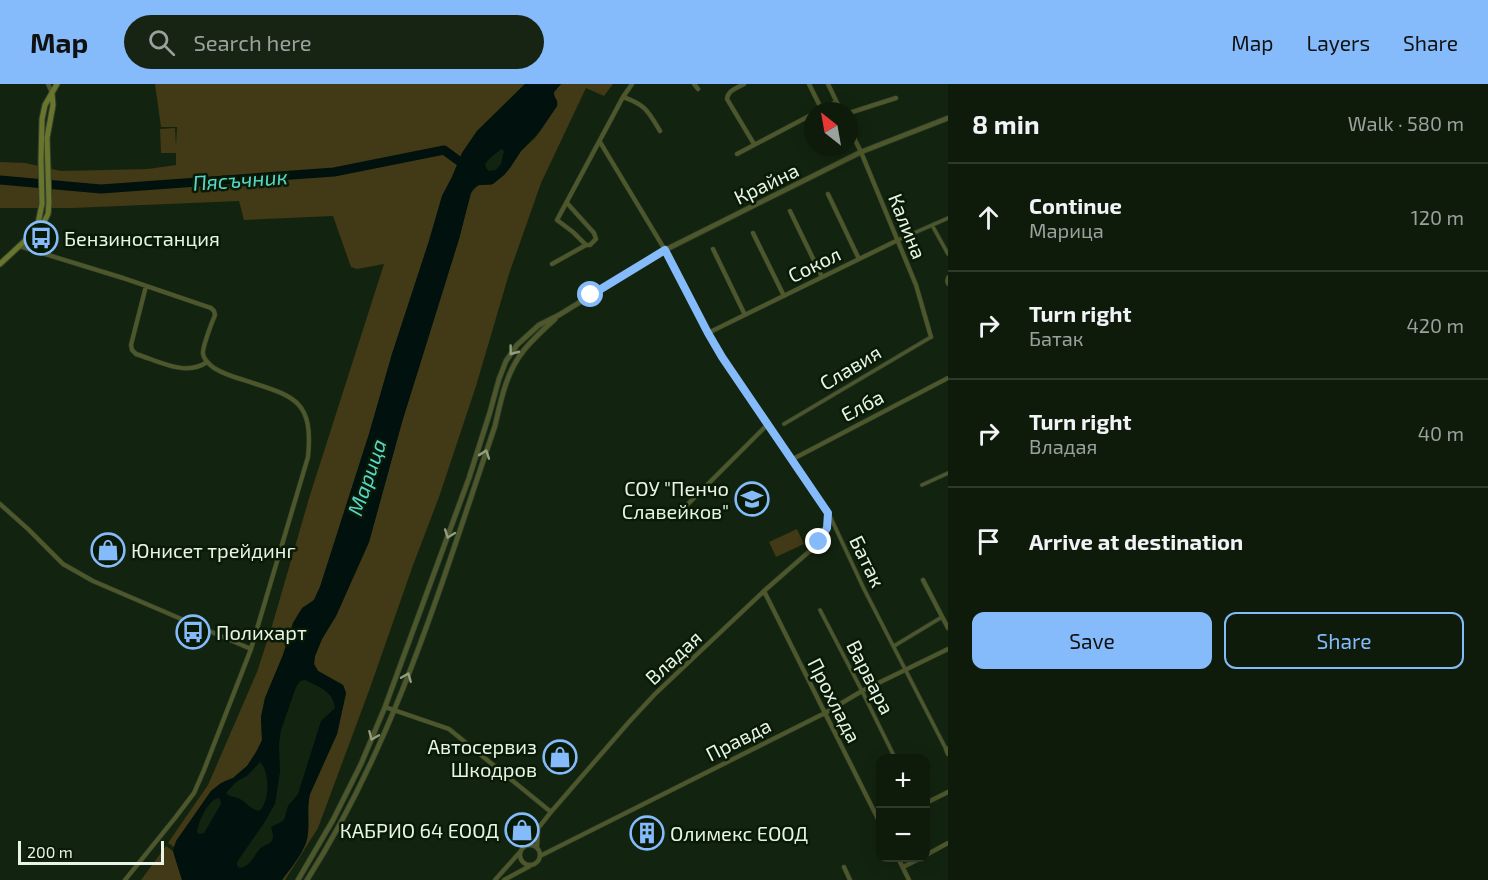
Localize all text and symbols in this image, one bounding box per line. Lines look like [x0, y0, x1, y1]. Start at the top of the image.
search box [124, 15, 544, 69]
text: Map [30, 25, 88, 59]
icon: search [145, 26, 178, 59]
text: Search here [193, 29, 312, 55]
text: Map [1231, 30, 1273, 55]
text: Layers [1306, 30, 1370, 55]
text: Share [1403, 30, 1458, 55]
north arrow [804, 102, 858, 156]
text: 8 min [972, 108, 1040, 139]
text: Walk · 580 m [1348, 111, 1464, 135]
street label: Крайна [730, 157, 802, 209]
water label: Пясъчник [192, 163, 288, 195]
street label: Калина [884, 190, 932, 262]
text: Continue [1029, 192, 1122, 218]
icon: ahead [972, 201, 1005, 234]
text: 120 m [1411, 205, 1464, 229]
text: Марица [1029, 218, 1104, 242]
bus stop icon: Бензиностанция [23, 220, 59, 256]
place label: Бензиностанция [64, 226, 220, 250]
street label: Сокол [784, 241, 844, 287]
route start [577, 281, 603, 307]
text: Turn right [1029, 300, 1131, 326]
icon: right [972, 309, 1005, 342]
text: 420 m [1406, 313, 1464, 337]
text: Батак [1029, 326, 1084, 350]
street label: Славия [815, 339, 885, 395]
one-way arrow [510, 344, 521, 355]
street label: Елба [837, 384, 887, 426]
text: Turn right [1029, 408, 1131, 434]
icon: right [972, 417, 1005, 450]
text: 40 m [1418, 421, 1464, 445]
text: Владая [1029, 434, 1097, 458]
water label: Марица [341, 435, 391, 519]
one-way arrow [478, 449, 491, 460]
place label: СОУ "Пенчо Славейков" [622, 476, 729, 523]
school or university icon: СОУ "Пенчо Славейков" [734, 481, 770, 517]
icon: arrive [972, 525, 1005, 558]
one-way arrow [443, 528, 456, 539]
route end [805, 528, 831, 554]
text: Arrive at destination [1029, 528, 1243, 554]
street label: Батак [845, 531, 891, 591]
shop icon: Юнисет трейдинг [90, 532, 126, 568]
place label: Юнисет трейдинг [131, 538, 296, 562]
button: Save [972, 612, 1212, 669]
button: Share [1224, 612, 1464, 669]
bus stop icon: Полихарт [175, 614, 211, 650]
place label: Полихарт [216, 620, 307, 644]
street label: Владая [640, 625, 706, 689]
street label: Варвара [842, 636, 900, 718]
street label: Прохлада [803, 654, 867, 746]
one-way arrow [400, 673, 412, 684]
street label: Правда [701, 712, 775, 766]
one-way arrow [368, 730, 380, 741]
place label: Автосервиз Шкодров [428, 734, 537, 781]
shop icon: Автосервиз Шкодров [542, 739, 578, 775]
map controls [876, 754, 930, 862]
button: + [876, 754, 930, 808]
button: − [876, 808, 930, 862]
shop icon: КАБРИО 64 ЕООД [504, 812, 540, 848]
building icon: Олимекс ЕООД [629, 815, 665, 851]
place label: КАБРИО 64 ЕООД [340, 818, 499, 842]
place label: Олимекс ЕООД [670, 821, 808, 845]
scale bar [18, 838, 164, 866]
text: 200 m [27, 842, 73, 861]

